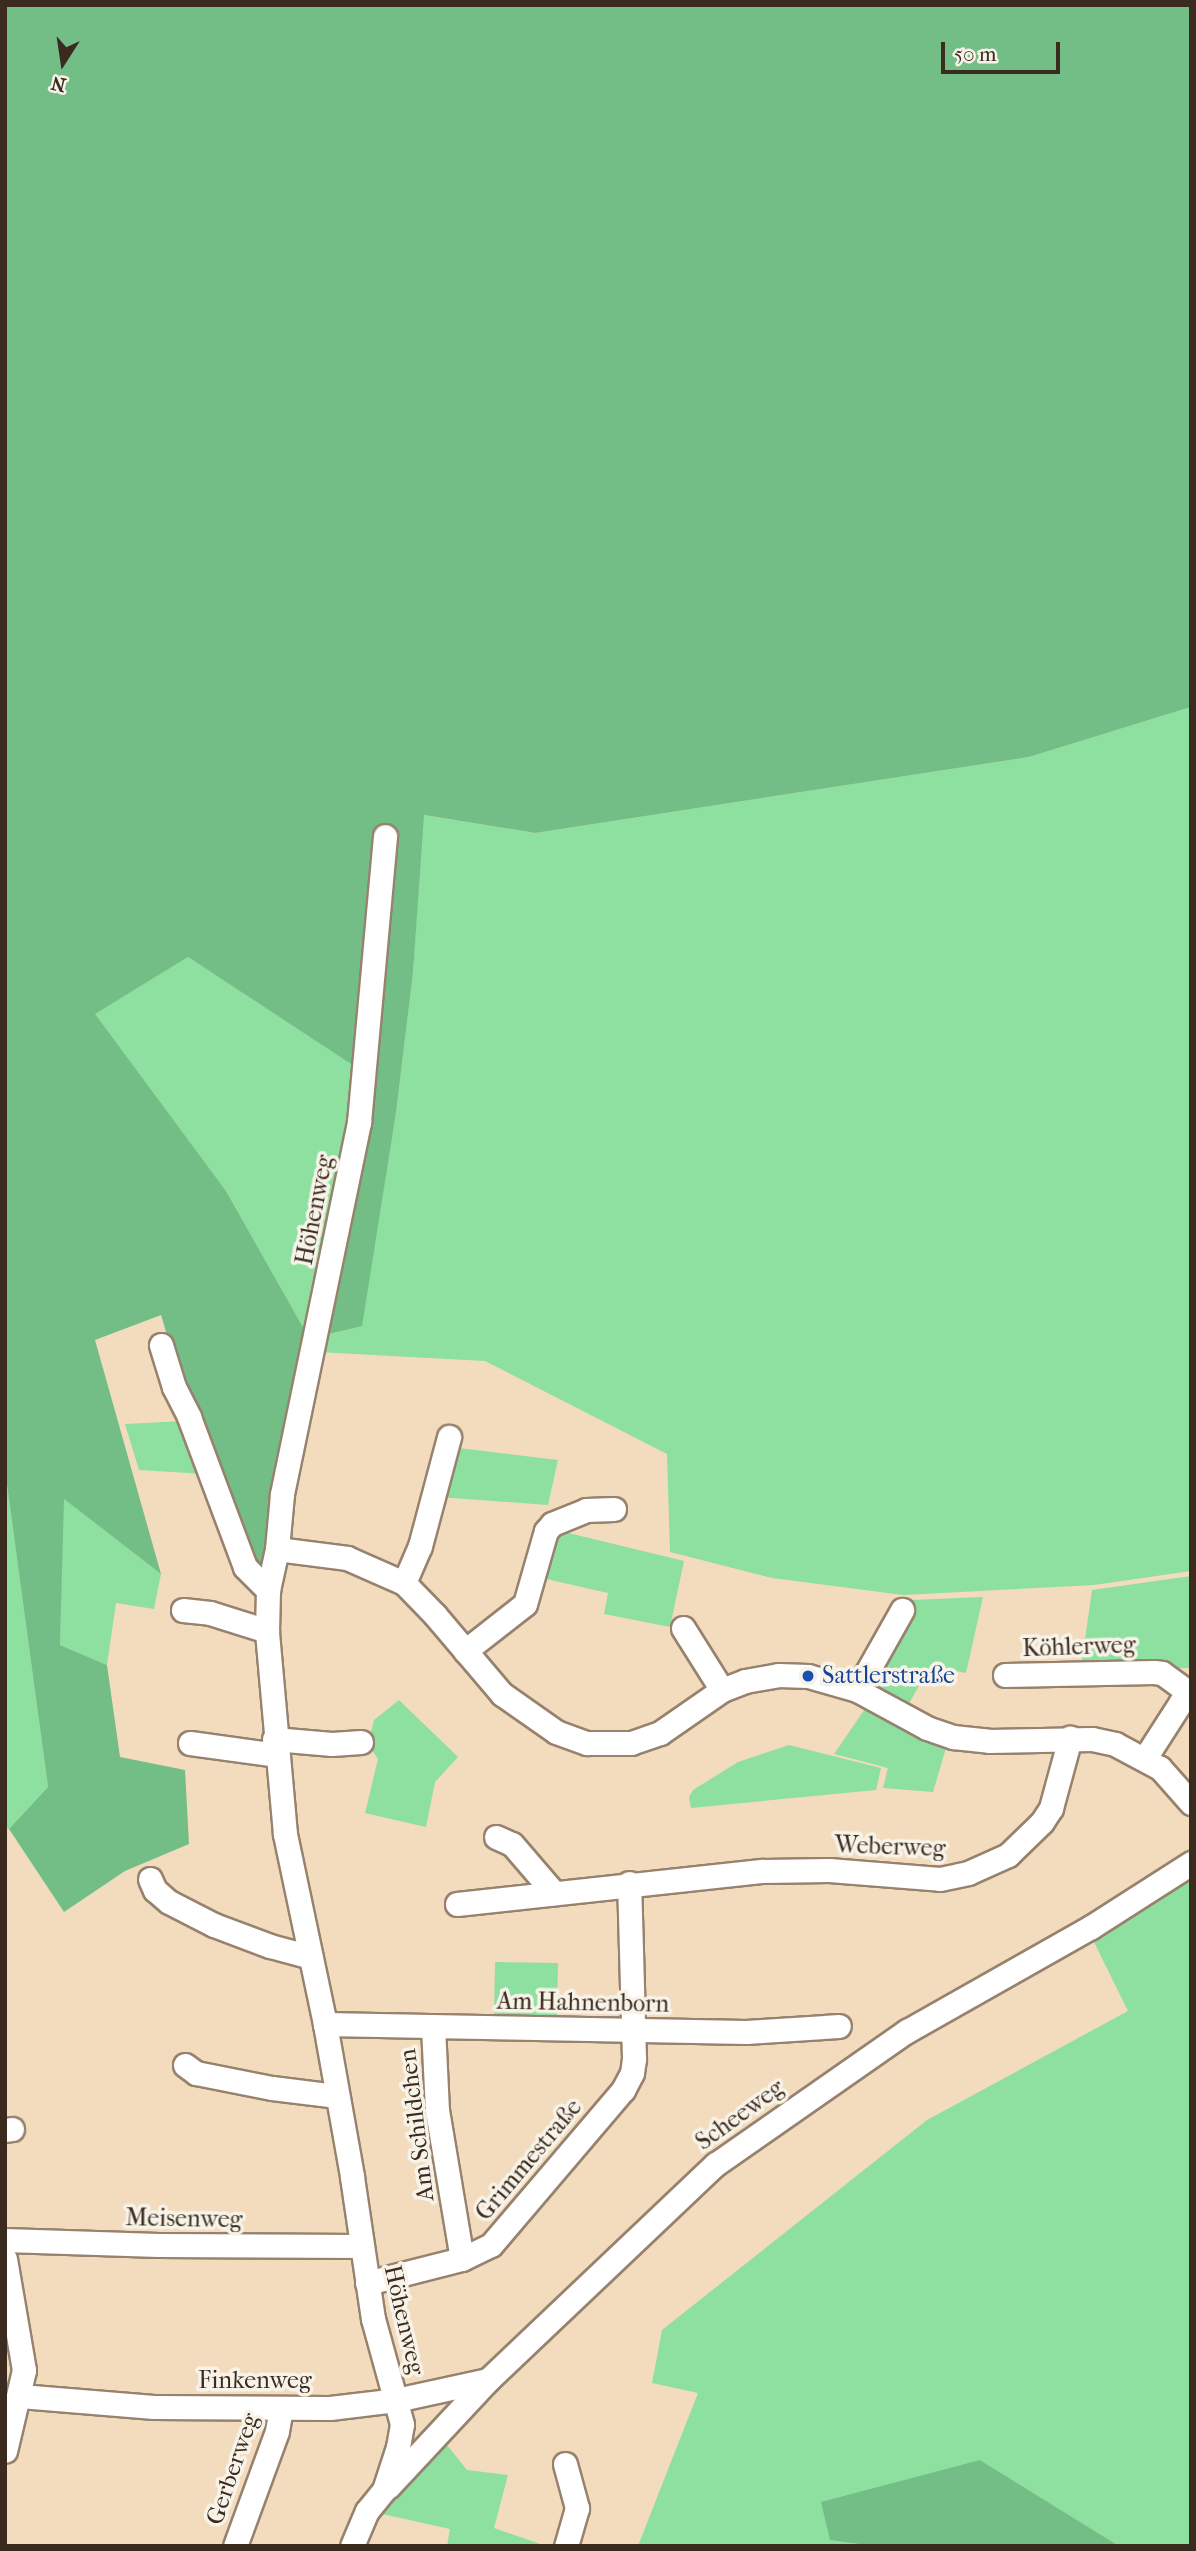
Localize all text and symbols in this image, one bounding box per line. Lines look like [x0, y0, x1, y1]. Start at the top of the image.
north arrow [28, 28, 98, 98]
scale bar [944, 28, 1063, 72]
text: 50 m [954, 42, 997, 66]
text: N [49, 71, 68, 96]
street label: Höhenweg [290, 1153, 340, 1267]
street label: Köhlerweg [1022, 1631, 1136, 1663]
place label: Sattlerstraße [822, 1662, 955, 1690]
marker: Sattlerstraße [800, 1668, 816, 1684]
street label: Weberweg [834, 1831, 946, 1863]
street label: Am Hahnenborn [497, 1987, 669, 2019]
street label: Am Schildchen [393, 2047, 441, 2203]
street label: Scheeweg [690, 2073, 790, 2157]
street label: Grimmestraße [470, 2093, 588, 2227]
street label: Meisenweg [125, 2204, 243, 2234]
street label: Höhenweg [377, 2262, 431, 2378]
street label: Finkenweg [198, 2367, 312, 2395]
street label: Gerberweg [201, 2409, 265, 2529]

